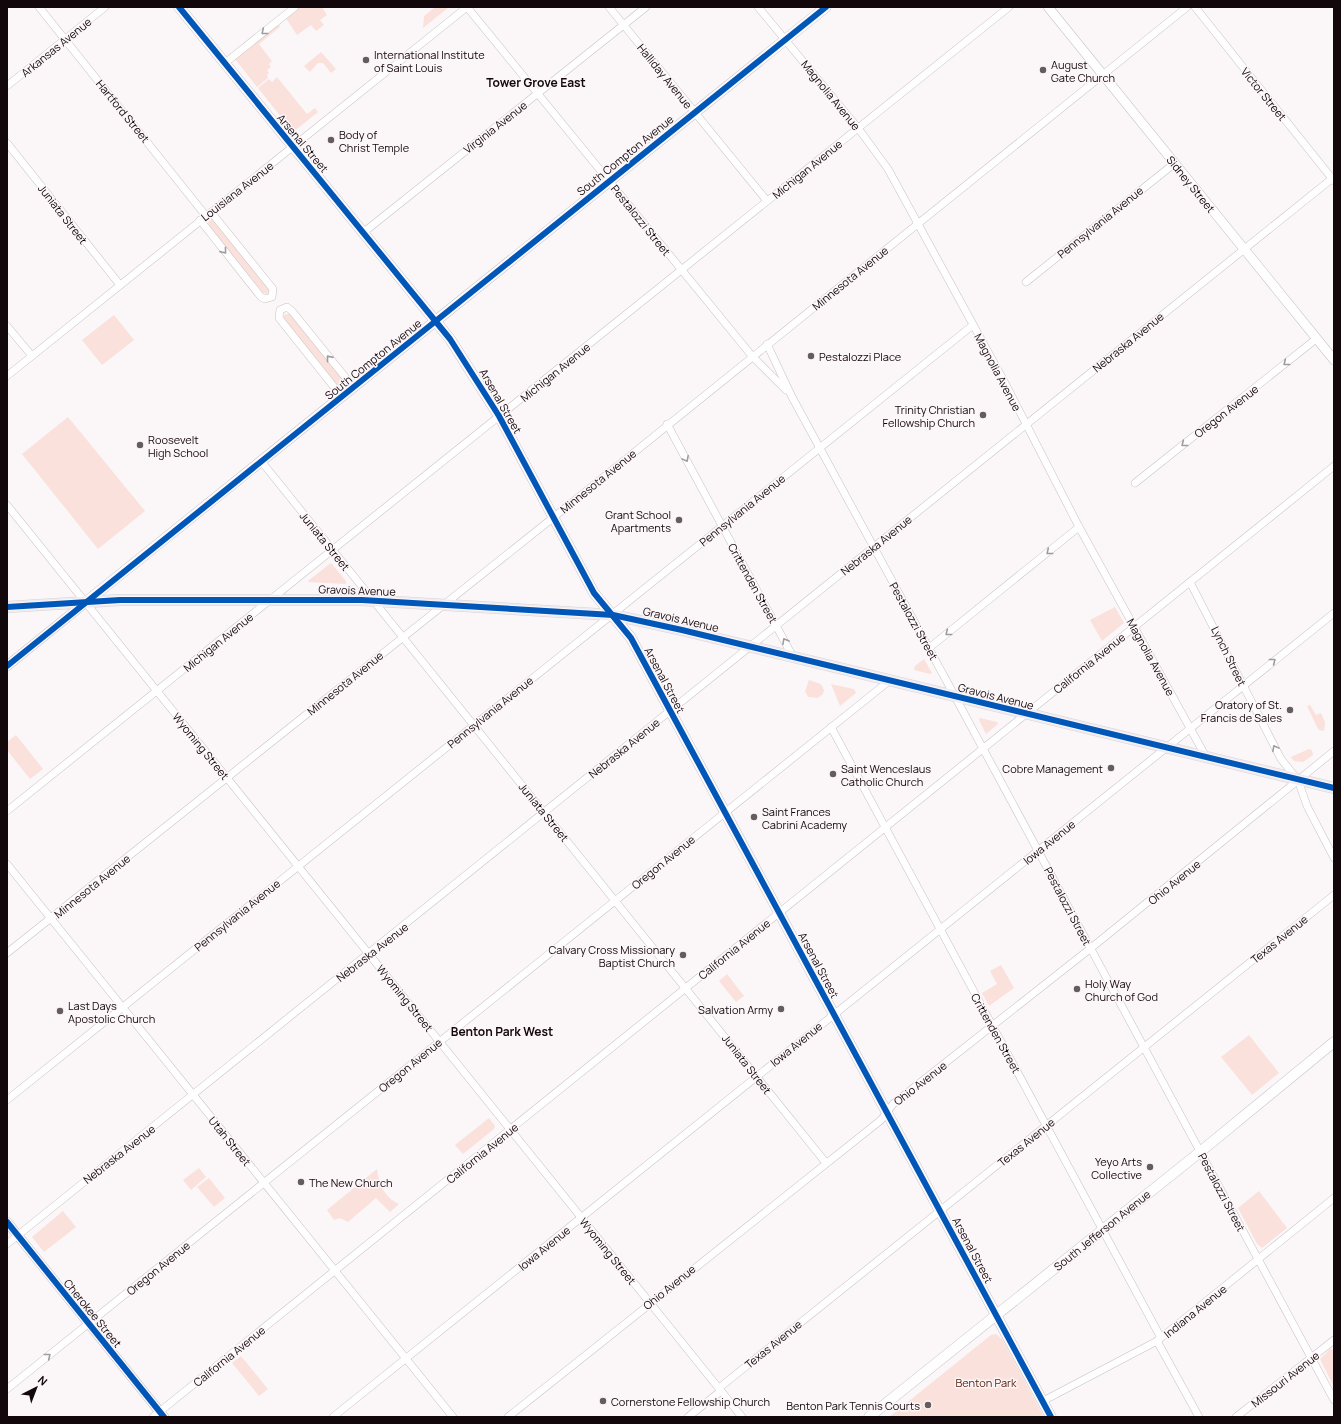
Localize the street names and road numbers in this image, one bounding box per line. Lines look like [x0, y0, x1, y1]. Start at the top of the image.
street label: Arkansas Avenue [18, 14, 95, 80]
street label: Halliday Avenue [634, 40, 696, 112]
street label: Magnolia Avenue [798, 57, 864, 134]
street label: Victor Street [1238, 64, 1290, 124]
street label: Hartford Street [93, 76, 153, 146]
street label: Virginia Avenue [460, 97, 530, 157]
street label: Arsenal Street [274, 110, 332, 176]
street label: South Compton Avenue [574, 111, 677, 199]
street label: Michigan Avenue [769, 136, 846, 202]
street label: Sidney Street [1163, 152, 1219, 216]
street label: Louisiana Avenue [198, 158, 277, 224]
street label: Juniata Street [35, 181, 91, 247]
street label: Pestalozzi Street [608, 182, 674, 258]
street label: Pennsylvania Avenue [1054, 182, 1146, 261]
street label: Minnesota Avenue [809, 242, 892, 313]
street label: Nebraska Avenue [1089, 308, 1167, 375]
street label: South Compton Avenue [322, 315, 425, 403]
street label: Magnolia Avenue [971, 331, 1025, 414]
street label: Michigan Avenue [517, 339, 594, 405]
street label: Arsenal Street [476, 366, 526, 436]
street label: Oregon Avenue [1191, 381, 1262, 441]
street label: Minnesota Avenue [557, 445, 640, 516]
street label: Pennsylvania Avenue [696, 470, 788, 549]
street label: Juniata Street [297, 508, 353, 574]
street label: Nebraska Avenue [837, 511, 915, 578]
street label: Crittenden Street [725, 540, 781, 626]
street label: Pestalozzi Street [886, 579, 942, 663]
street label: Gravois Avenue [318, 581, 397, 599]
street label: Gravois Avenue [642, 603, 721, 635]
street label: Michigan Avenue [180, 609, 257, 675]
street label: Magnolia Avenue [1124, 616, 1179, 699]
street label: Lynch Street [1208, 624, 1250, 688]
street label: California Avenue [1050, 629, 1128, 697]
street label: Arsenal Street [641, 644, 689, 716]
street label: Minnesota Avenue [304, 647, 387, 718]
street label: Pennsylvania Avenue [444, 672, 536, 751]
street label: Gravois Avenue [957, 679, 1036, 713]
street label: Wyoming Street [169, 709, 233, 783]
street label: Nebraska Avenue [585, 714, 663, 781]
street label: Juniata Street [516, 779, 572, 845]
street label: Iowa Avenue [1020, 816, 1079, 868]
street label: Oregon Avenue [628, 831, 698, 892]
street label: Minnesota Avenue [51, 850, 134, 921]
street label: Ohio Avenue [1145, 856, 1204, 908]
street label: Pestalozzi Street [1041, 864, 1095, 948]
street label: Pennsylvania Avenue [191, 875, 283, 954]
street label: Texas Avenue [1247, 911, 1311, 967]
street label: California Avenue [695, 915, 773, 983]
street label: Nebraska Avenue [333, 919, 412, 985]
street label: Arsenal Street [795, 929, 843, 1001]
street label: Wyoming Street [373, 961, 437, 1035]
street label: Crittenden Street [968, 990, 1024, 1076]
street label: Iowa Avenue [767, 1018, 826, 1070]
street label: Juniata Street [719, 1031, 775, 1097]
street label: Oregon Avenue [375, 1034, 445, 1095]
street label: Ohio Avenue [890, 1057, 950, 1108]
street label: Utah Street [206, 1113, 254, 1169]
street label: Texas Avenue [994, 1114, 1058, 1170]
street label: California Avenue [443, 1119, 521, 1187]
street label: Nebraska Avenue [80, 1121, 159, 1187]
street label: Pestalozzi Street [1195, 1150, 1249, 1234]
street label: South Jefferson Avenue [1050, 1186, 1154, 1274]
street label: Wyoming Street [576, 1214, 640, 1288]
street label: Arsenal Street [949, 1214, 997, 1286]
street label: Iowa Avenue [515, 1222, 574, 1274]
street label: Oregon Avenue [123, 1237, 193, 1298]
street label: Ohio Avenue [640, 1261, 699, 1313]
street label: Cherokee Street [61, 1276, 125, 1350]
street label: Indiana Avenue [1160, 1281, 1230, 1341]
street label: Texas Avenue [741, 1316, 805, 1372]
street label: California Avenue [190, 1322, 268, 1390]
street label: Missouri Avenue [1248, 1347, 1323, 1410]

